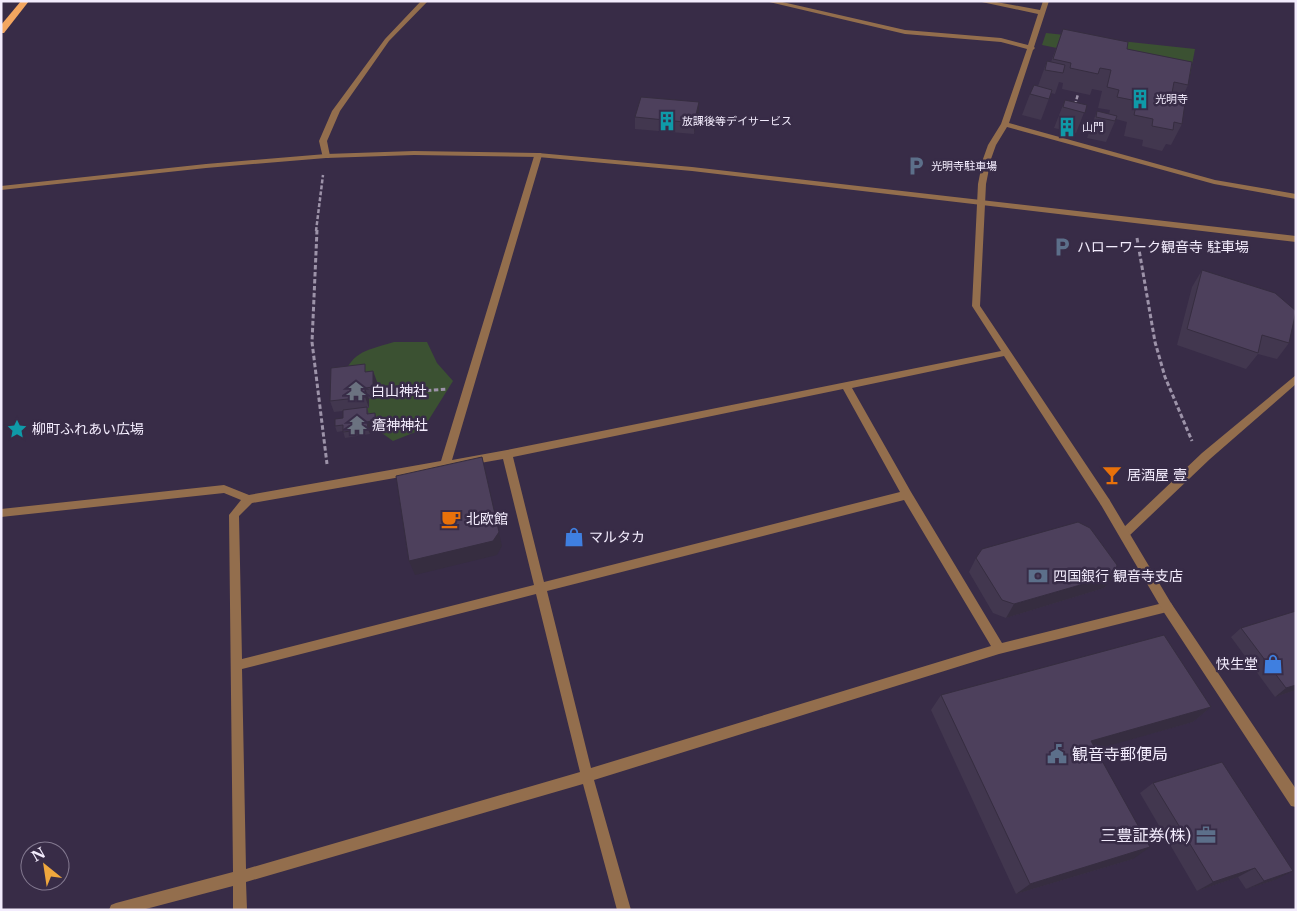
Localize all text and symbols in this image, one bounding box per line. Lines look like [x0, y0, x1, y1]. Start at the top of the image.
building icon: 光明寺 [1129, 88, 1151, 110]
place label: 光明寺 [1155, 92, 1188, 106]
building icon: 放課後等デイサービス [656, 110, 678, 132]
place label: 放課後等デイサービス [682, 114, 792, 128]
building icon: 山門 [1056, 116, 1078, 138]
place label: 山門 [1082, 120, 1104, 134]
parking icon: 光明寺駐車場 [905, 155, 927, 177]
place label: 光明寺駐車場 [931, 159, 997, 173]
parking icon: ハローワーク観音寺 駐車場 [1051, 236, 1073, 258]
place label: ハローワーク観音寺 駐車場 [1077, 238, 1249, 256]
temple icon: 白山神社 [345, 380, 367, 402]
place label: 白山神社 [371, 382, 427, 400]
temple icon: 瘡神神社 [346, 414, 368, 436]
place label: 瘡神神社 [372, 416, 428, 434]
place icon: 柳町ふれあい広場 [6, 418, 28, 440]
place label: 柳町ふれあい広場 [32, 420, 144, 438]
bar icon: 居酒屋 壹 [1101, 464, 1123, 486]
place label: 居酒屋 壹 [1127, 466, 1187, 484]
cafe icon: 北欧館 [440, 508, 462, 530]
place label: 北欧館 [466, 510, 508, 528]
shop icon: マルタカ [563, 526, 585, 548]
place label: マルタカ [589, 528, 645, 546]
bank icon: 四国銀行 観音寺支店 [1027, 565, 1049, 587]
place label: 四国銀行 観音寺支店 [1053, 567, 1183, 585]
shop icon: 快生堂 [1262, 653, 1284, 675]
place label: 快生堂 [1216, 655, 1258, 673]
public building icon: 観音寺郵便局 [1046, 743, 1068, 765]
place label: 観音寺郵便局 [1072, 744, 1168, 764]
office icon: 三豊証券(株) [1195, 824, 1217, 846]
place label: 三豊証券(株) [1100, 825, 1191, 845]
north arrow [20, 841, 70, 891]
text: N [28, 844, 49, 866]

